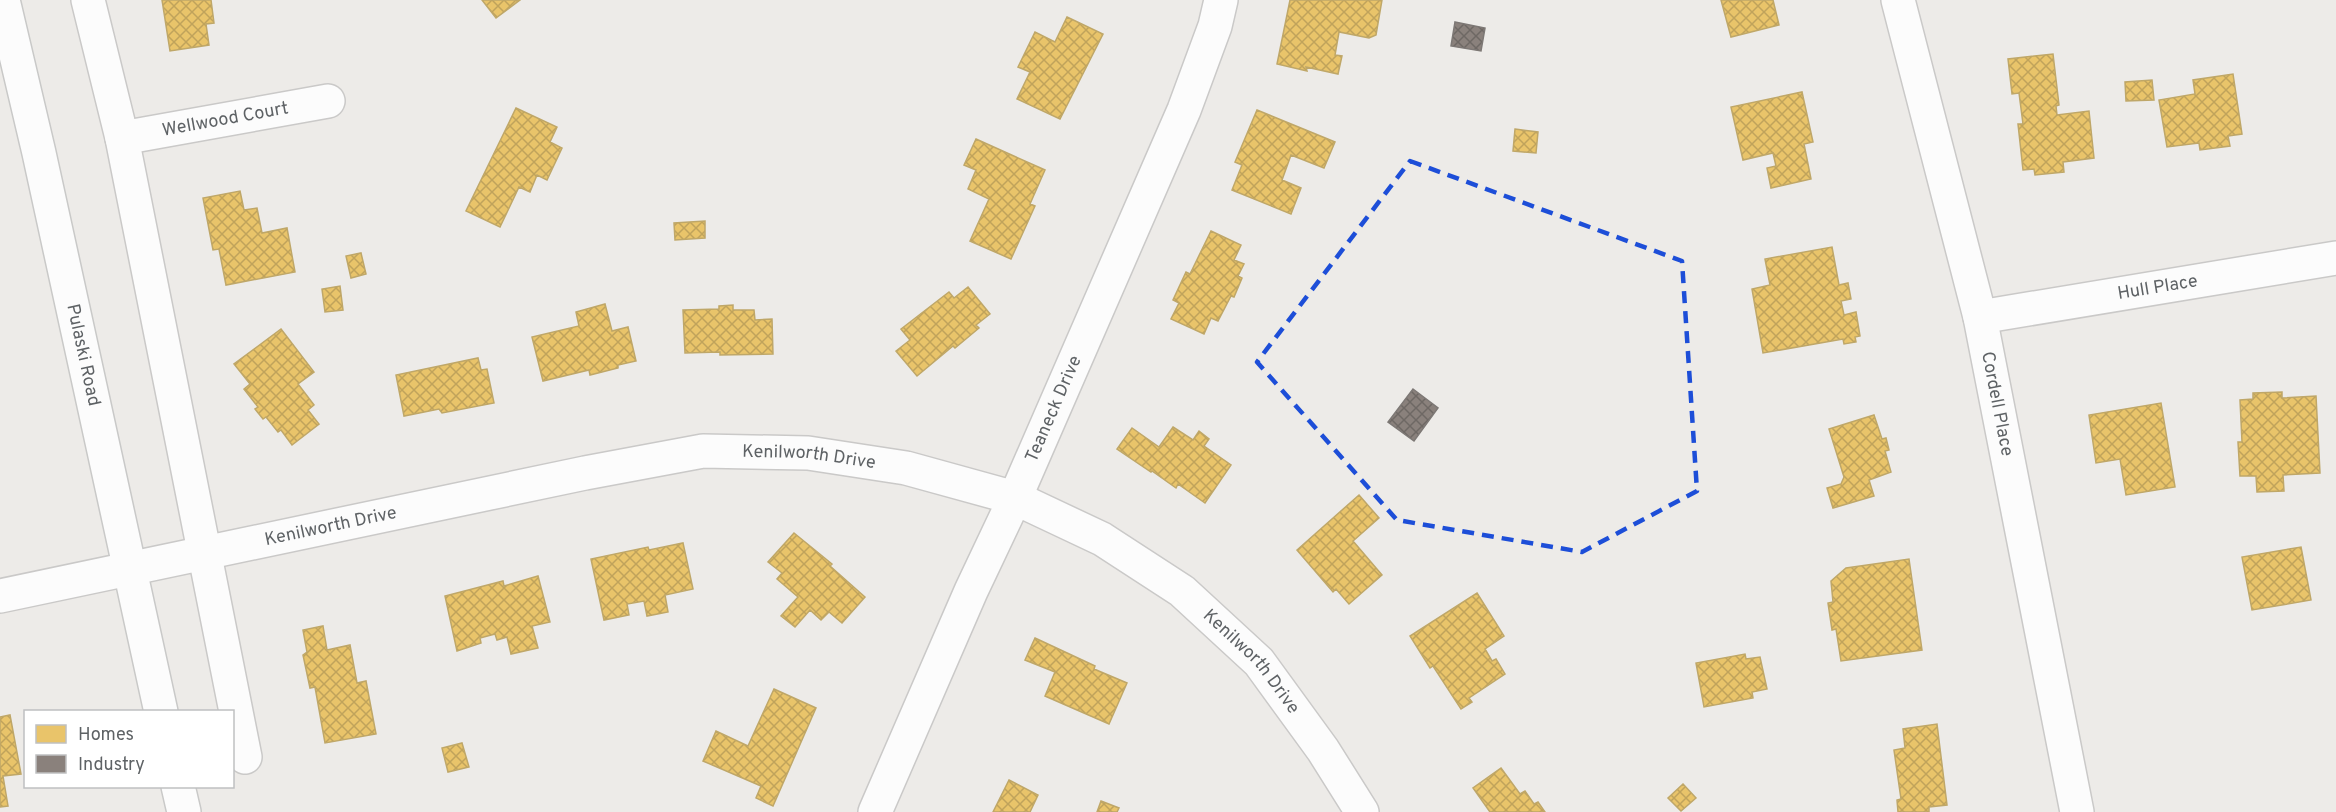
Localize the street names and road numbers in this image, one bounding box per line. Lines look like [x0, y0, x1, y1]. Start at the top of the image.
street label: Wellwood Court [160, 97, 290, 142]
street label: Hull Place [2116, 270, 2199, 306]
street label: Pulaski Road [61, 302, 105, 408]
street label: Cordell Place [1976, 349, 2019, 458]
street label: Teaneck Drive [1020, 352, 1087, 466]
street label: Kenilworth Drive [742, 440, 877, 475]
street label: Kenilworth Drive [263, 501, 399, 552]
street label: Kenilworth Drive [1198, 604, 1305, 719]

